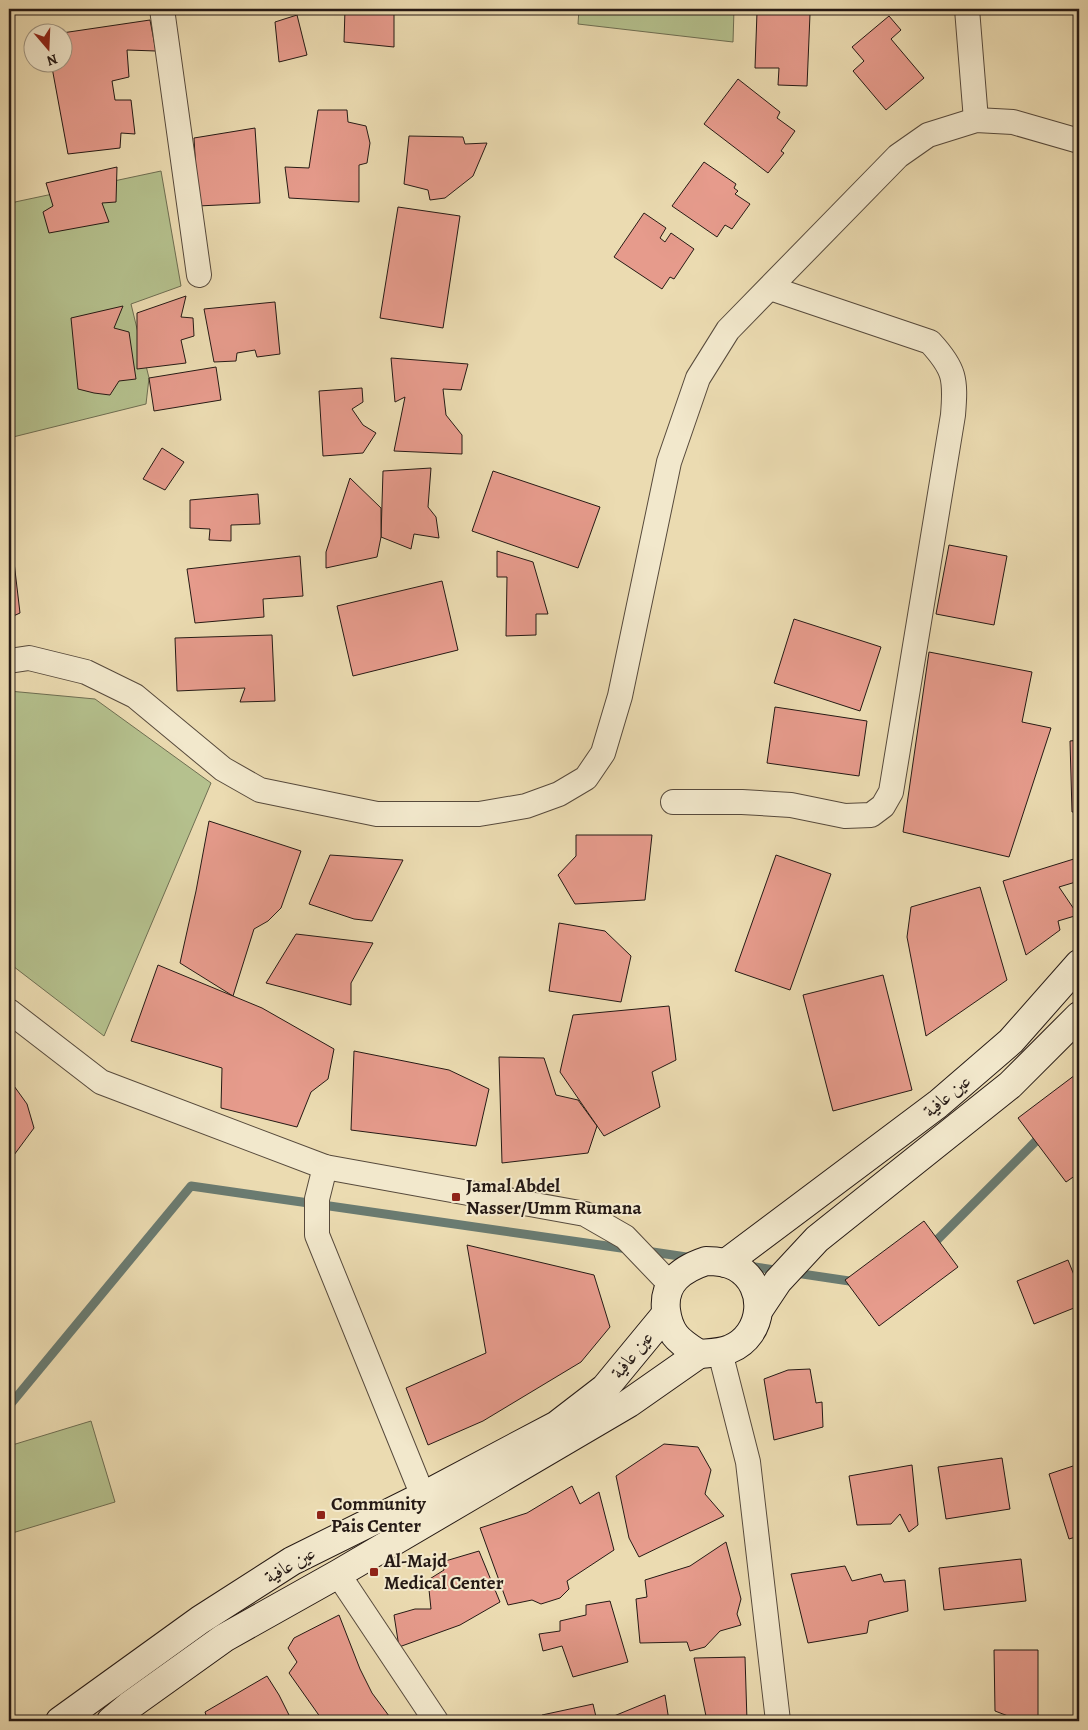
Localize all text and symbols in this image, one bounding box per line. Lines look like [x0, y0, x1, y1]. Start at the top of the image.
north arrow [22, 22, 72, 72]
text: N [44, 49, 60, 70]
street label: عين عافية [918, 1068, 976, 1124]
place label: Jamal Abdel Nasser/Umm Rumana [466, 1173, 642, 1221]
marker: Jamal Abdel Nasser/Umm Rumana [450, 1191, 462, 1203]
street label: عين عافية [605, 1326, 659, 1384]
place label: Community Pais Center [331, 1491, 427, 1539]
marker: Community Pais Center [315, 1509, 327, 1521]
street label: عين عافية [260, 1540, 320, 1590]
place label: Al-Majd Medical Center [383, 1548, 504, 1596]
marker: Al-Majd Medical Center [368, 1566, 380, 1578]

